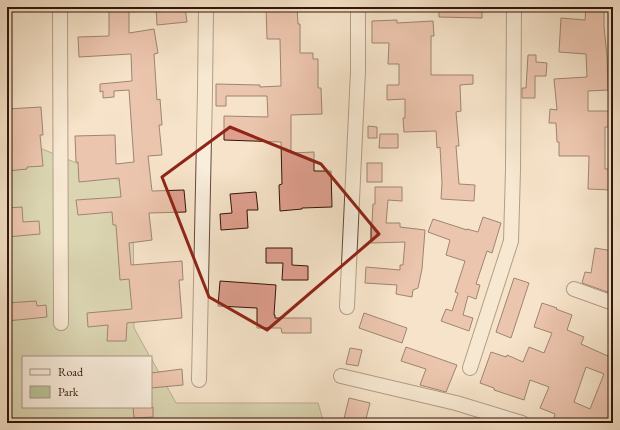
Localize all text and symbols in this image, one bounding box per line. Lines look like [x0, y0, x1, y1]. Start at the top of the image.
legend [22, 356, 152, 408]
text: Road [58, 364, 84, 380]
text: Park [58, 384, 79, 400]

